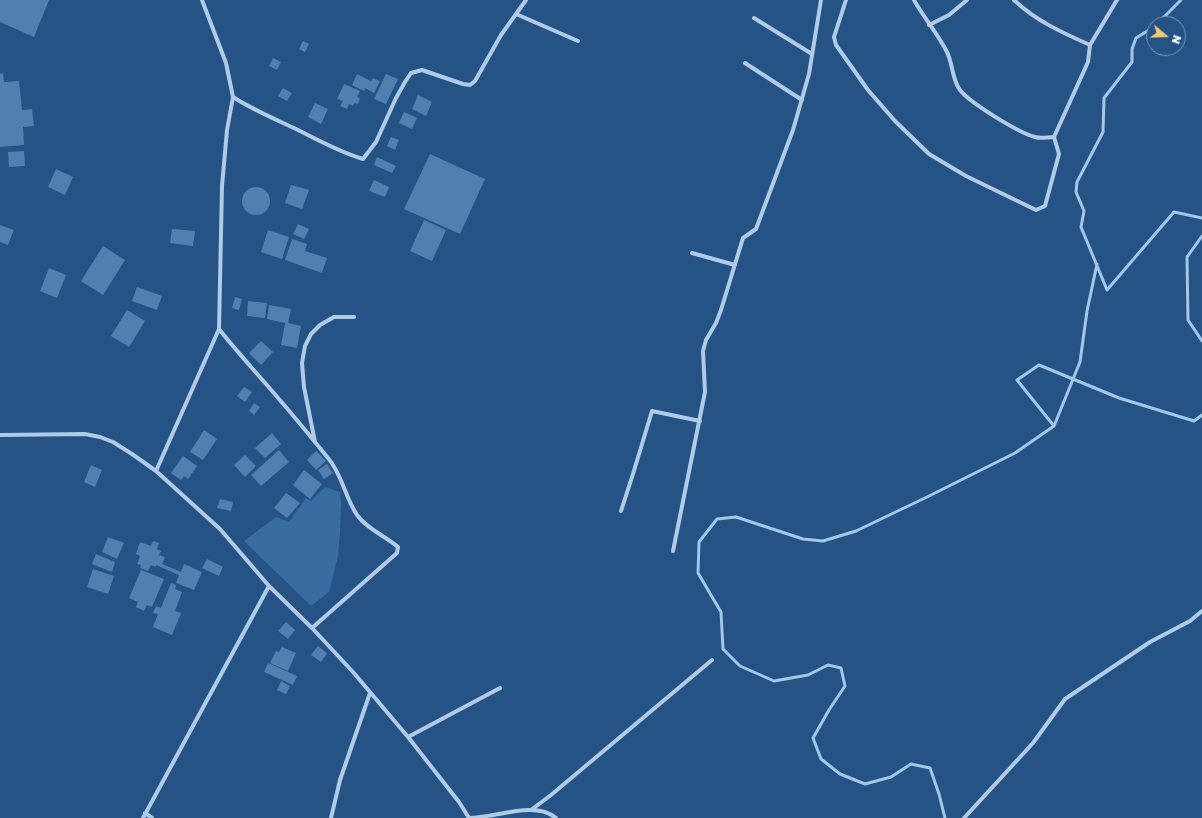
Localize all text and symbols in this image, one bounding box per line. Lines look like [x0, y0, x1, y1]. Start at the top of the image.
north arrow [1146, 16, 1186, 56]
text: N [1169, 34, 1184, 46]

